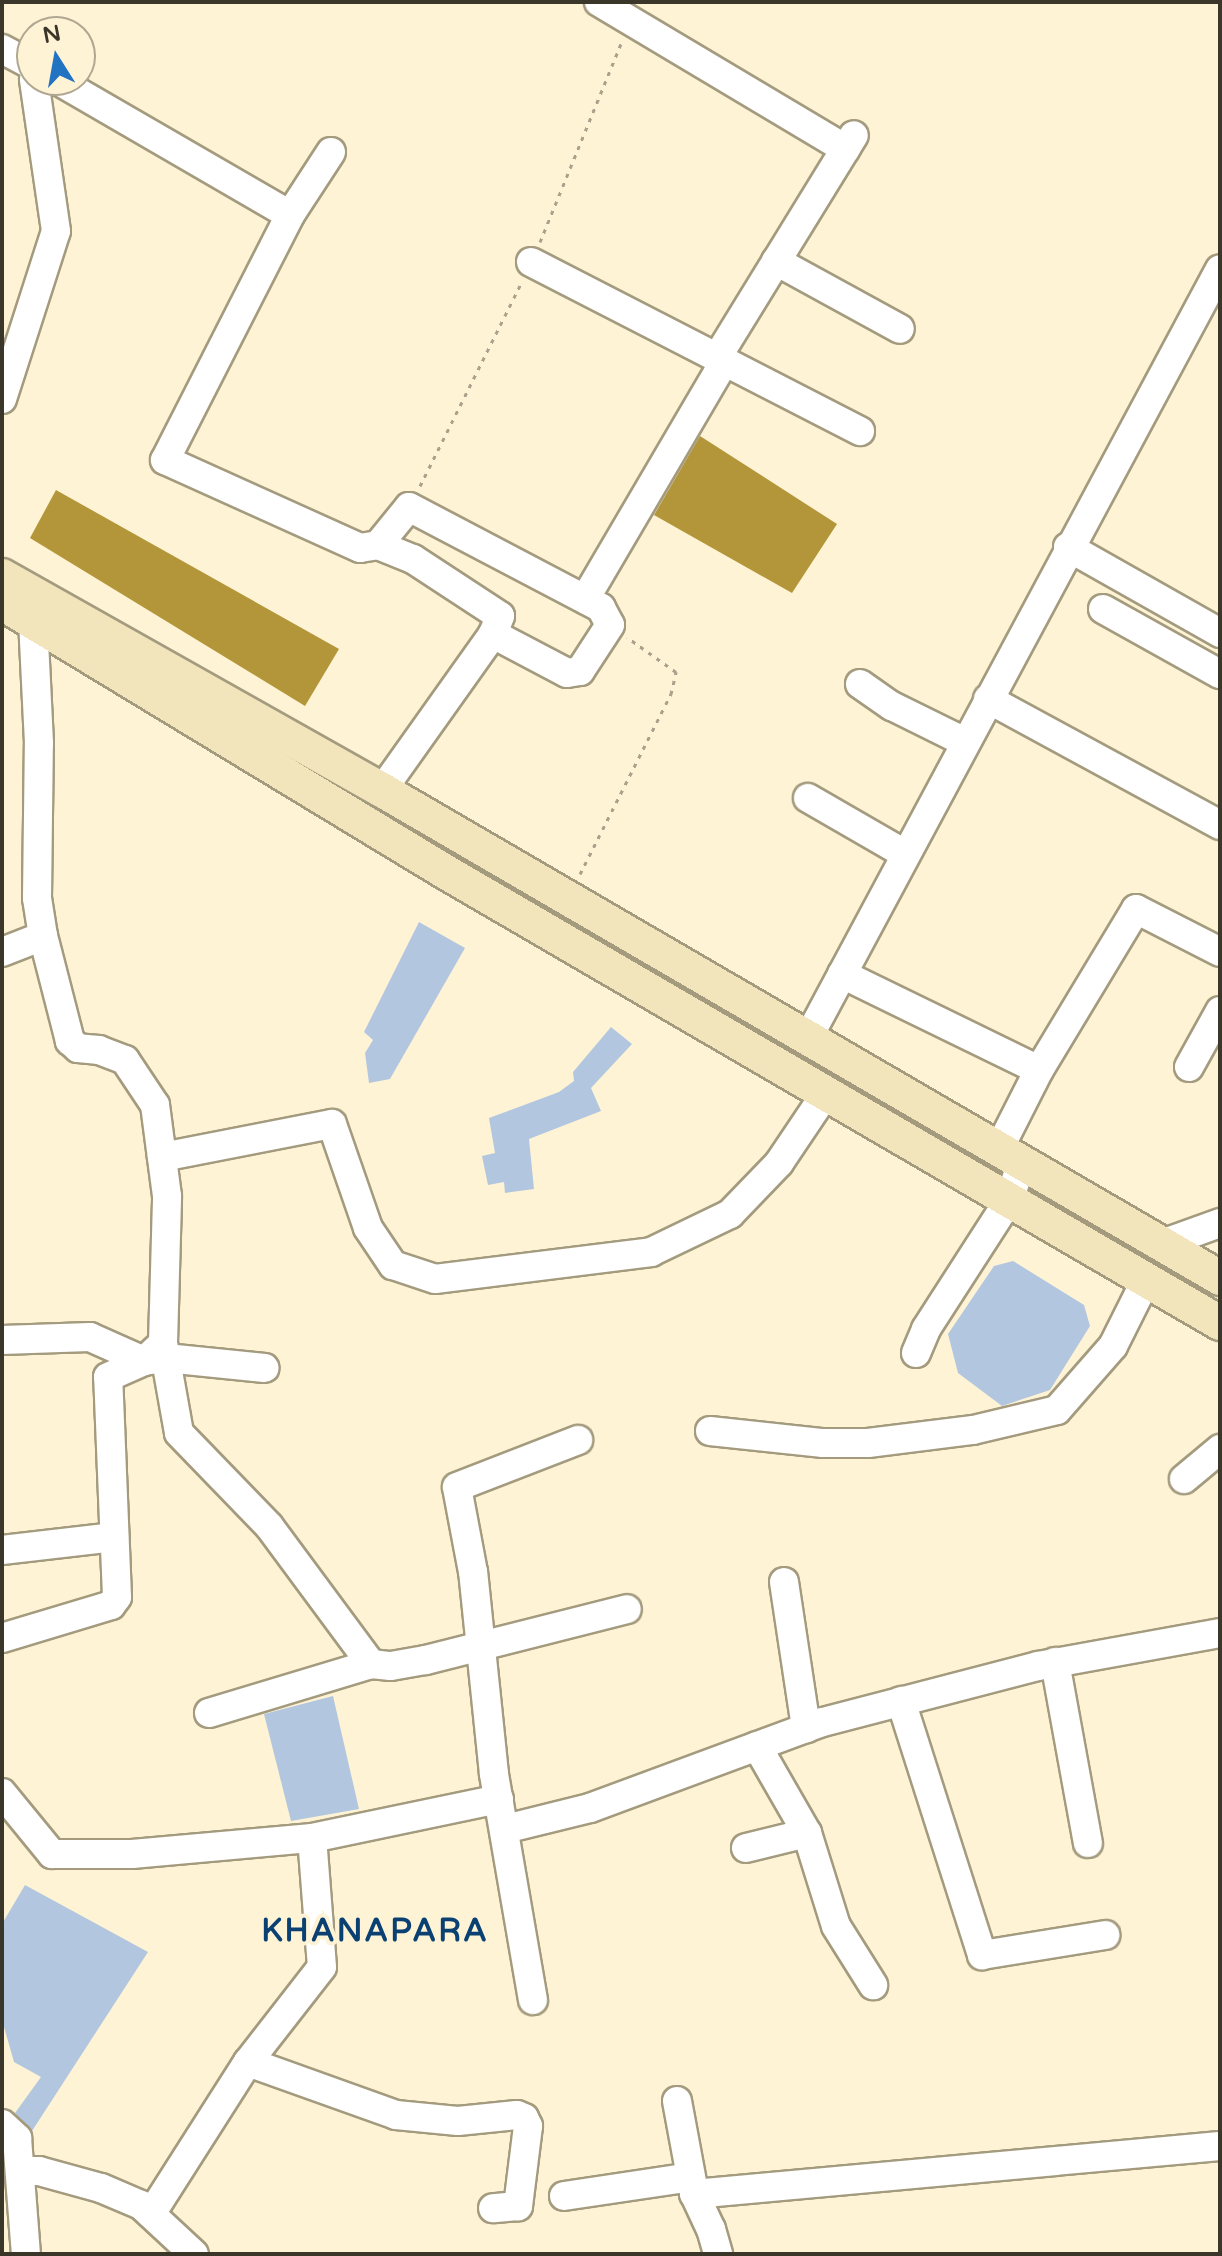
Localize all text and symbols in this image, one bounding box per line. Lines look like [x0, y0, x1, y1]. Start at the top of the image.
north arrow [16, 16, 96, 96]
text: N [41, 20, 63, 49]
district label: KHANAPARA [261, 1912, 489, 1950]

